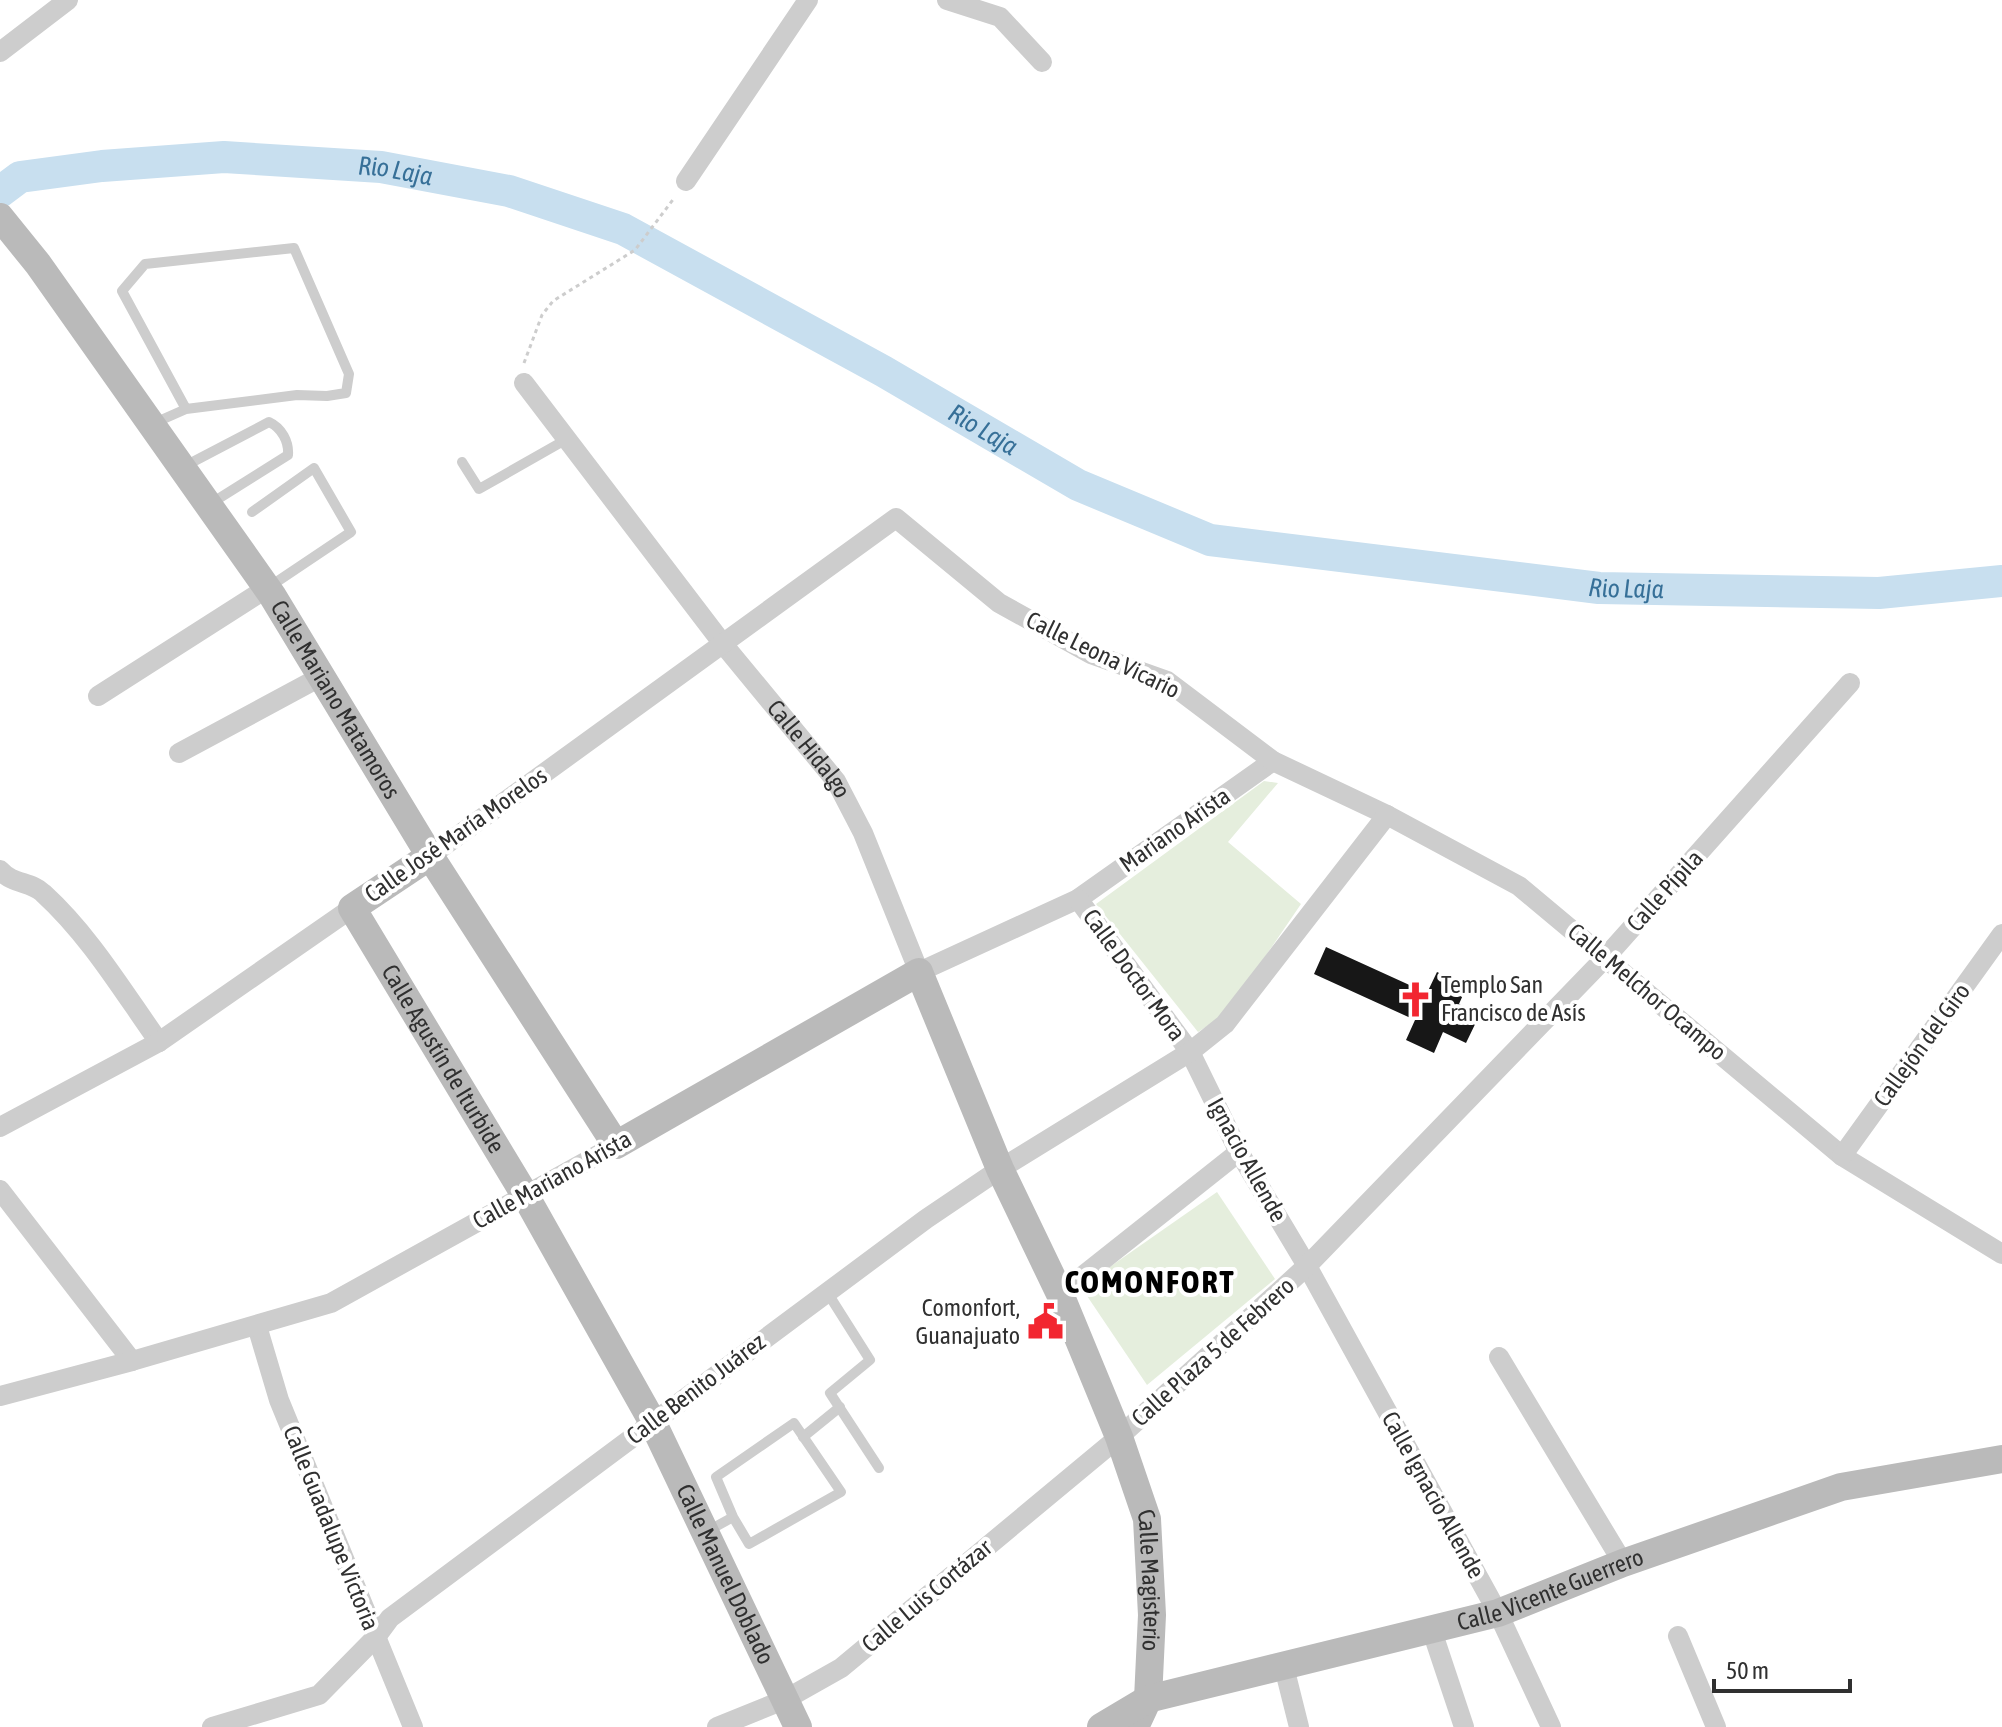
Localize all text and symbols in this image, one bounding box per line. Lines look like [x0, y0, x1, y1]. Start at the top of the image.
water label: Rio Laja [357, 151, 435, 191]
water label: Rio Laja [943, 398, 1023, 461]
water label: Rio Laja [1587, 572, 1664, 604]
street label: Calle Mariano Matamoros [265, 595, 406, 803]
street label: Calle Leona Vicario [1022, 606, 1184, 703]
street label: Calle Hidalgo [762, 694, 856, 802]
street label: Calle José María Morelos [360, 762, 552, 908]
street label: Mariano Arista [1114, 782, 1235, 877]
street label: Calle Pípila [1621, 845, 1708, 937]
street label: Calle Doctor Mora [1078, 904, 1191, 1046]
street label: Calle Melchor Ocampo [1563, 918, 1732, 1066]
street label: Calle Agustín de Iturbide [376, 960, 510, 1158]
place label: Templo San Francisco de Asís [1441, 971, 1586, 1026]
street label: Callejón del Giro [1868, 978, 1975, 1112]
church icon: Templo San Francisco de Asís [1396, 980, 1434, 1018]
street label: Ignacio Allende [1202, 1093, 1293, 1226]
street label: Calle Mariano Arista [468, 1125, 636, 1234]
district label: COMONFORT [1064, 1263, 1236, 1300]
street label: Calle Plaza 5 de Febrero [1126, 1272, 1299, 1432]
place label: Comonfort, Guanajuato [916, 1294, 1020, 1349]
public building icon: Comonfort, Guanajuato [1027, 1303, 1065, 1341]
street label: Calle Benito Juárez [621, 1328, 771, 1449]
street label: Calle Ignacio Allende [1377, 1407, 1490, 1583]
street label: Calle Guadalupe Victoria [278, 1422, 385, 1634]
street label: Calle Manuel Doblado [671, 1480, 780, 1668]
street label: Calle Magisterio [1132, 1506, 1166, 1652]
street label: Calle Luis Cortázar [856, 1533, 998, 1658]
street label: Calle Vicente Guerrero [1454, 1543, 1647, 1636]
scale bar [1714, 1643, 1850, 1693]
text: 50 m [1726, 1657, 1769, 1684]

